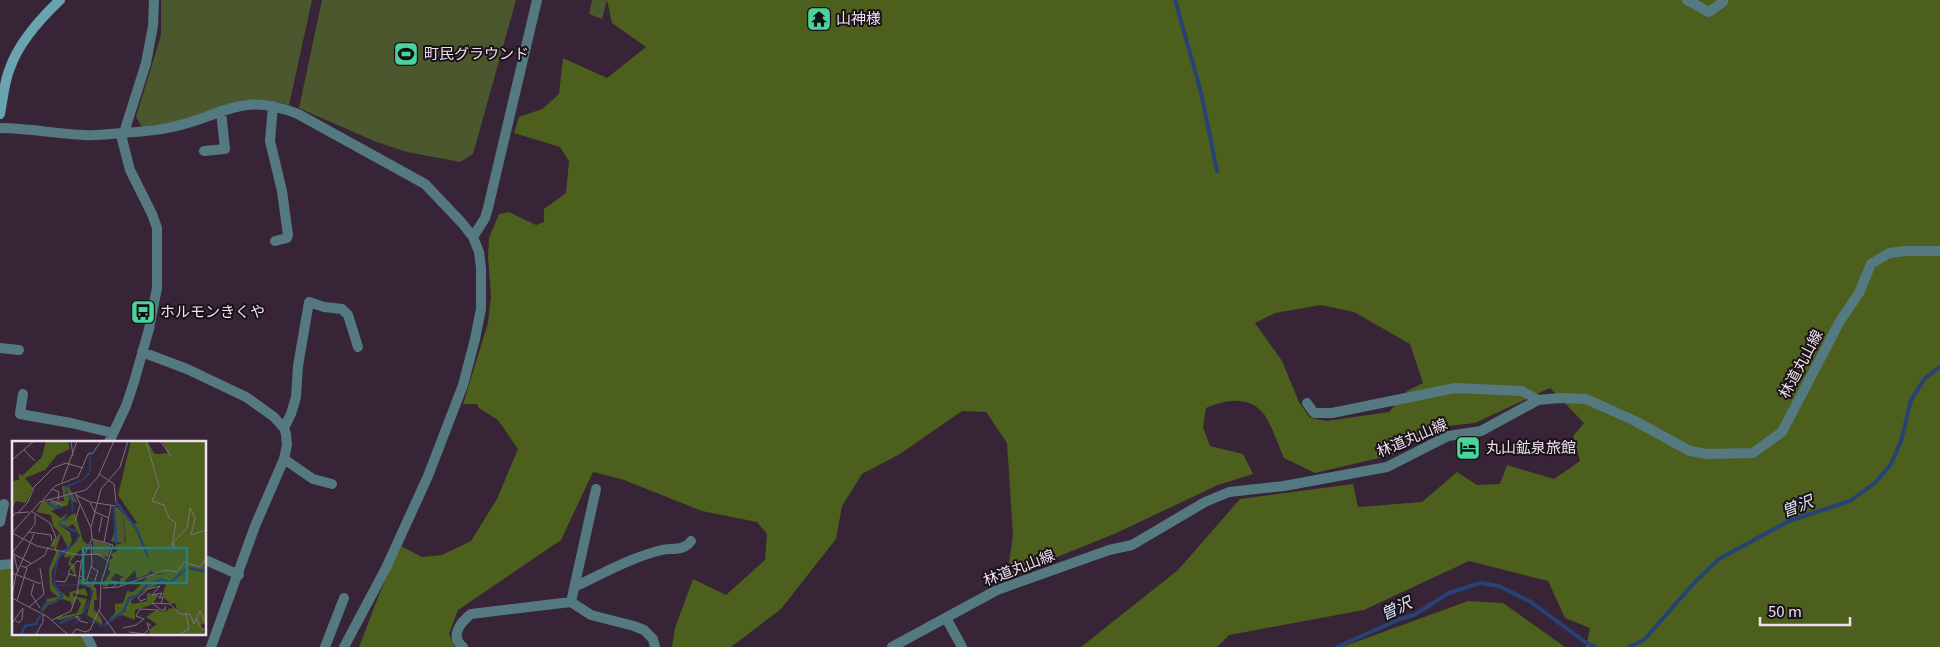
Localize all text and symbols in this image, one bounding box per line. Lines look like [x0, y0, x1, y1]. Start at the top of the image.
temple icon: 山神様 [806, 6, 832, 32]
place label: 山神様 [836, 7, 881, 28]
sports icon: 町民グラウンド [393, 41, 419, 67]
place label: 町民グラウンド [424, 42, 529, 63]
bus stop icon: ホルモンきくや [130, 299, 156, 325]
place label: ホルモンきくや [160, 300, 265, 321]
street label: 林道丸山線 [1773, 325, 1827, 401]
street label: 林道丸山線 [1373, 412, 1450, 461]
hotel icon: 丸山鉱泉旅館 [1455, 435, 1481, 461]
place label: 丸山鉱泉旅館 [1486, 436, 1576, 457]
inset map [12, 441, 206, 634]
water label: 曽沢 [1777, 487, 1818, 522]
street label: 林道丸山線 [980, 543, 1057, 590]
water label: 曽沢 [1376, 589, 1417, 625]
scale bar [1760, 594, 1850, 626]
text: 50 m [1768, 600, 1802, 621]

